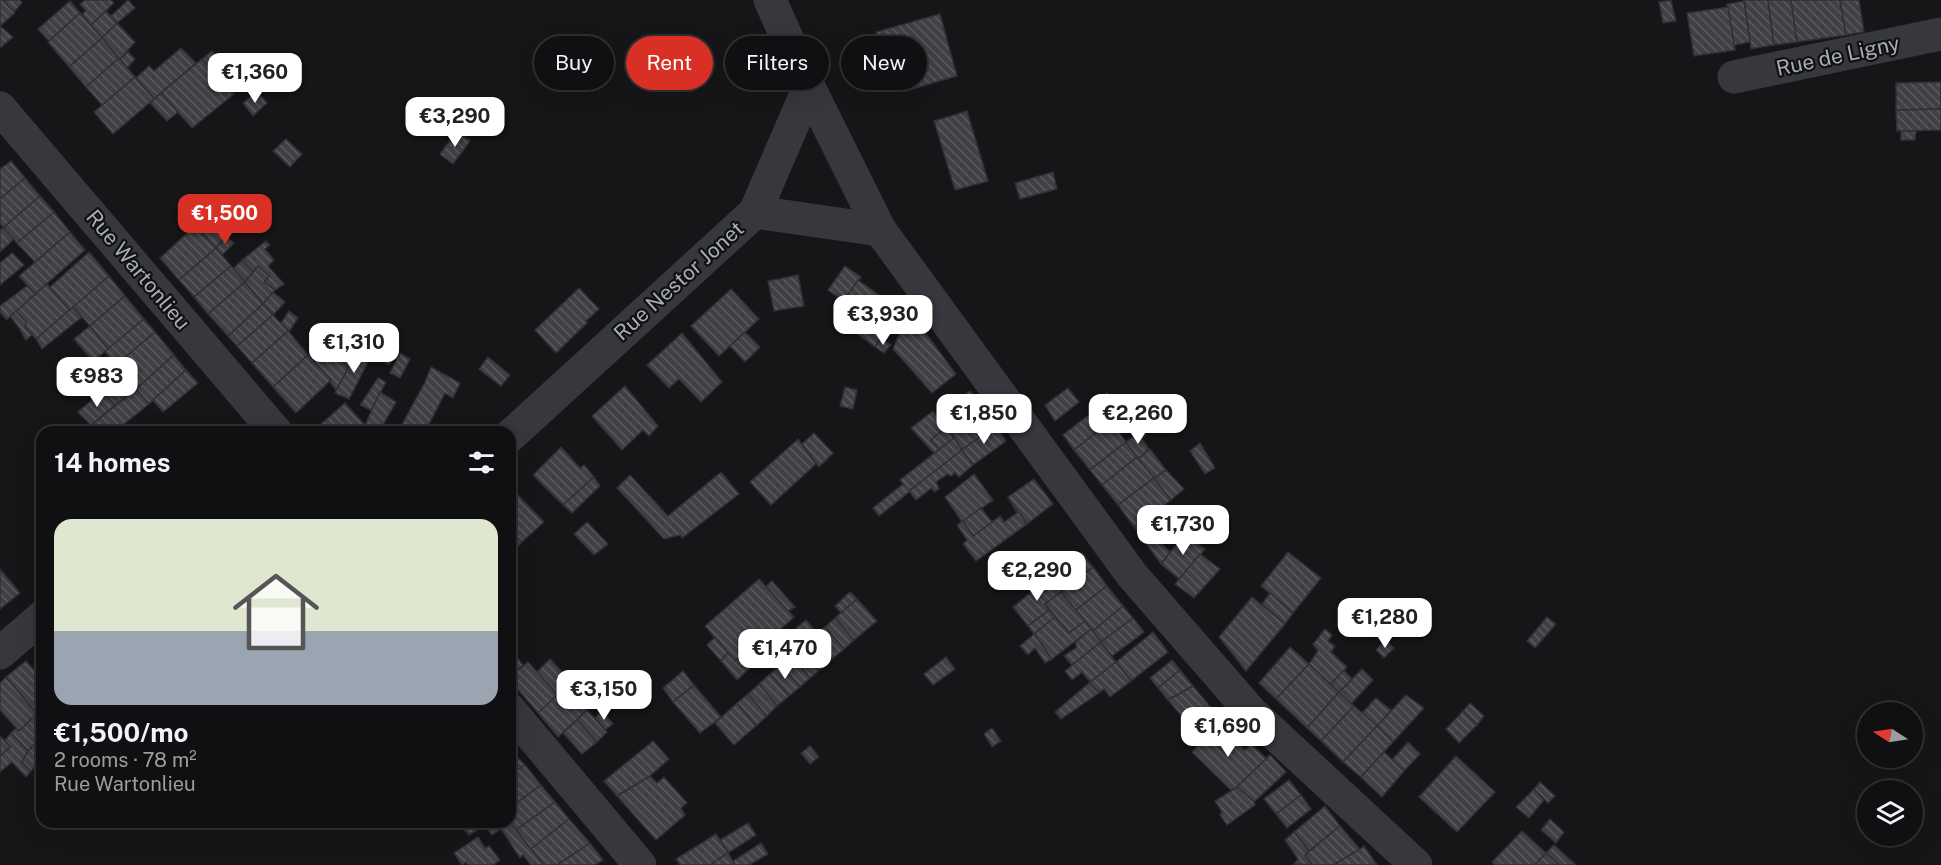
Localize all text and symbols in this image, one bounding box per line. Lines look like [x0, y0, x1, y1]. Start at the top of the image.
street label: Rue de Ligny [1774, 30, 1902, 81]
chip: Buy [534, 36, 614, 90]
chip: Rent [626, 36, 713, 90]
chip: Filters [725, 36, 829, 90]
chip: New [841, 36, 927, 90]
pin: €1,360 [206, 53, 304, 104]
text: €1,360 [222, 60, 288, 84]
pin: €3,290 [406, 97, 504, 148]
text: €3,290 [420, 104, 490, 128]
pin: €1,500 [176, 194, 274, 245]
text: €1,500 [192, 201, 258, 225]
street label: Rue Wartonlieu [81, 205, 196, 335]
street label: Rue Nestor Jonet [609, 216, 749, 345]
pin: €3,930 [834, 295, 932, 346]
text: €3,930 [847, 302, 919, 326]
pin: €1,310 [305, 323, 403, 374]
text: €1,310 [323, 330, 385, 354]
pin: €983 [61, 357, 133, 408]
text: €983 [71, 364, 123, 388]
pin: €1,850 [935, 394, 1033, 445]
pin: €2,260 [1089, 394, 1187, 445]
text: €1,850 [951, 401, 1017, 425]
text: €2,260 [1103, 401, 1173, 425]
icon: filters [465, 446, 498, 479]
text: 14 homes [54, 447, 170, 478]
pin: €1,730 [1134, 505, 1232, 556]
text: €1,730 [1151, 512, 1215, 536]
pin: €2,290 [988, 551, 1086, 602]
icon: home [222, 558, 330, 666]
text: €2,290 [1002, 558, 1072, 582]
pin: €1,280 [1336, 598, 1434, 649]
text: €1,280 [1352, 605, 1418, 629]
pin: €1,470 [736, 629, 834, 680]
text: €1,470 [752, 636, 818, 660]
pin: €3,150 [555, 670, 653, 721]
text: €3,150 [571, 677, 637, 701]
north arrow [1857, 702, 1923, 768]
map controls [1857, 702, 1923, 846]
pin: €1,690 [1179, 707, 1277, 758]
text: €1,690 [1195, 714, 1261, 738]
text: €1,500/mo [54, 717, 188, 748]
text: 2 rooms · 78 m² [54, 748, 197, 772]
text: Rue Wartonlieu [54, 772, 196, 796]
button: layers [1857, 780, 1923, 846]

